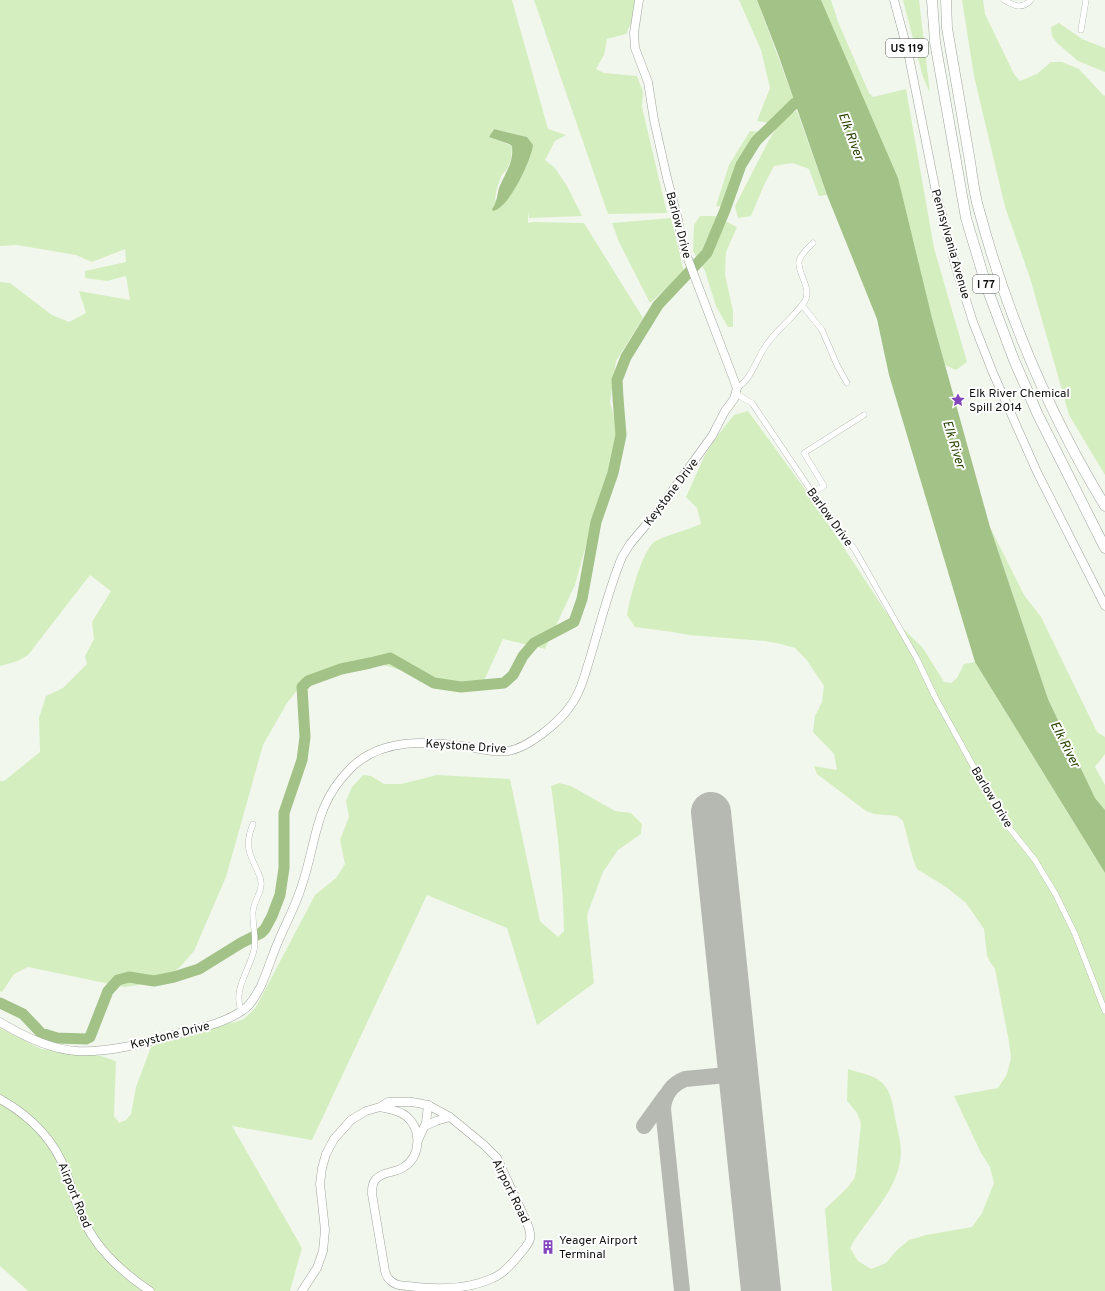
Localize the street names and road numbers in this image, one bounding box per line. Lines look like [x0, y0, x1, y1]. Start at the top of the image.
road number: US 119 [886, 39, 928, 57]
street label: Pennsylvania Avenue [927, 187, 973, 301]
street label: Barlow Drive [661, 190, 695, 260]
road number: I 77 [973, 275, 999, 293]
street label: Keystone Drive [641, 455, 703, 530]
street label: Barlow Drive [803, 485, 856, 550]
street label: Keystone Drive [425, 736, 507, 758]
street label: Barlow Drive [967, 764, 1016, 831]
street label: Keystone Drive [129, 1018, 212, 1054]
street label: Airport Road [488, 1157, 533, 1226]
street label: Airport Road [54, 1160, 94, 1231]

